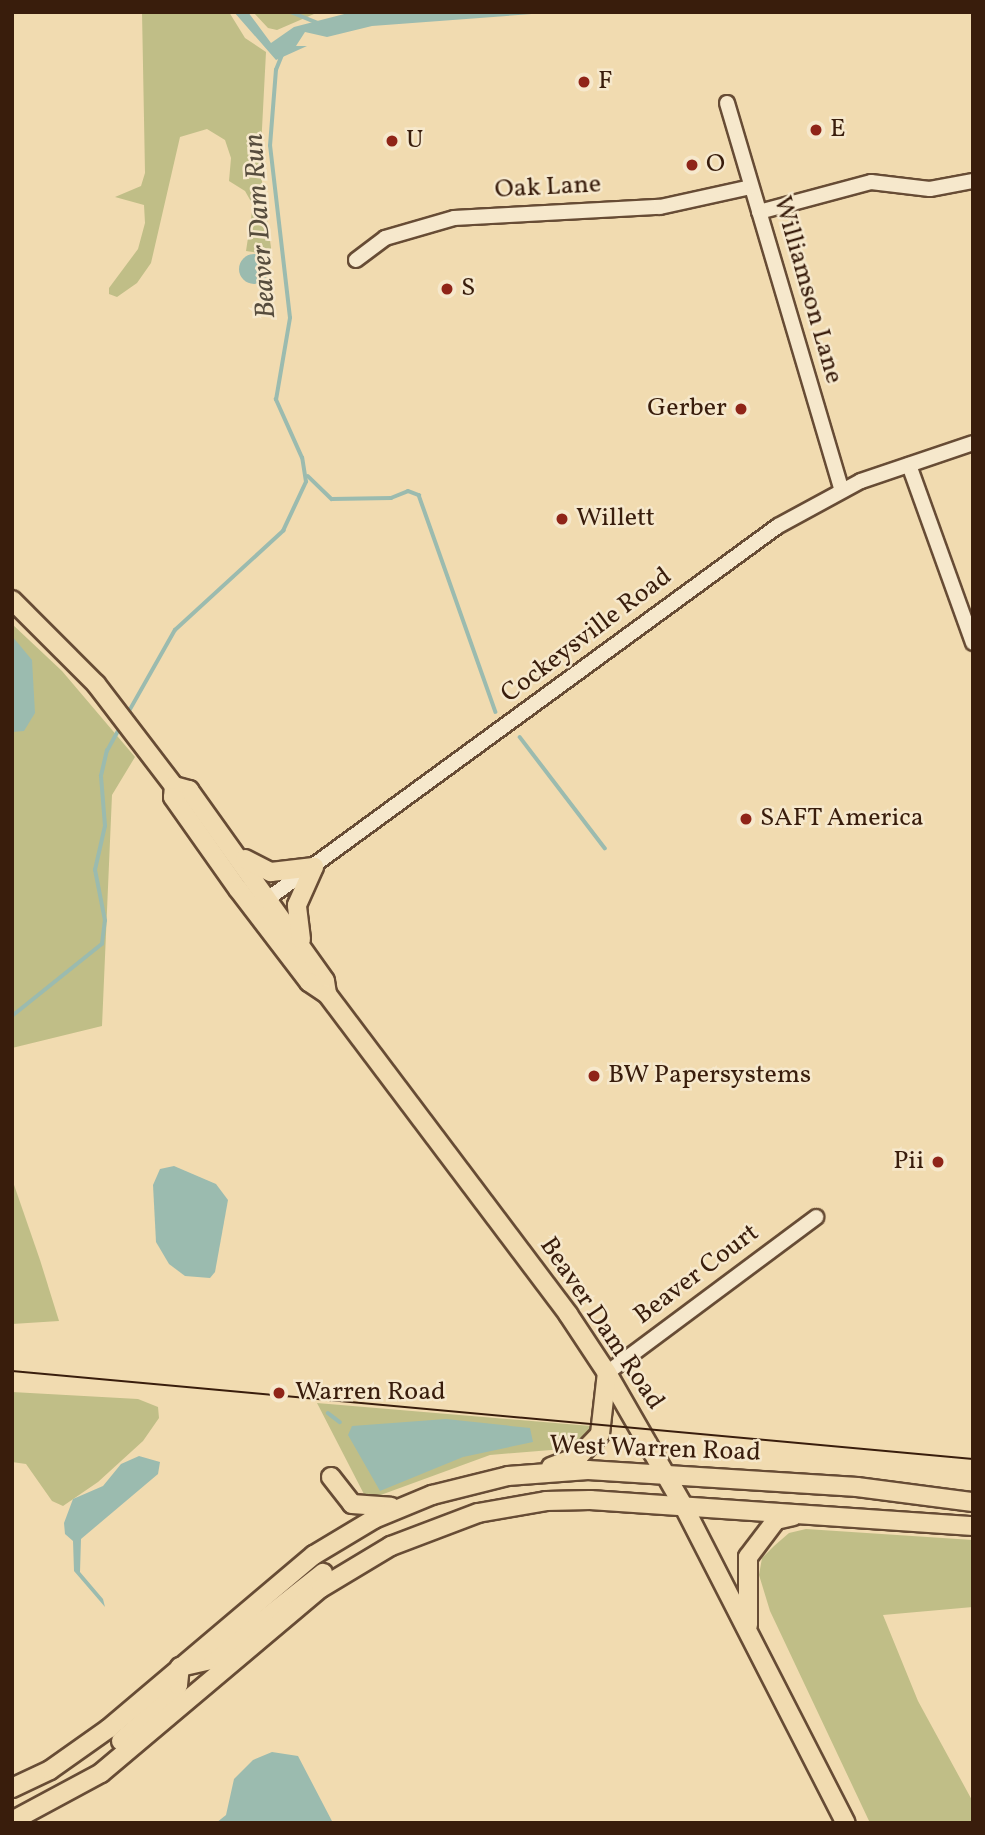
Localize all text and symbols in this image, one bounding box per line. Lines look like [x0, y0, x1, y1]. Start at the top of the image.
place label: F [598, 66, 613, 98]
marker: F [576, 74, 592, 90]
place label: E [830, 114, 846, 146]
marker: E [808, 122, 824, 138]
place label: U [406, 125, 424, 157]
water label: Beaver Dam Run [238, 132, 284, 320]
marker: U [384, 133, 400, 149]
place label: O [706, 149, 725, 181]
marker: O [684, 157, 700, 173]
street label: Oak Lane [494, 170, 602, 206]
street label: Williamson Lane [765, 193, 849, 387]
place label: S [461, 273, 475, 305]
marker: S [439, 281, 455, 297]
place label: Gerber [647, 393, 727, 425]
marker: Gerber [733, 401, 749, 417]
place label: Willett [576, 503, 655, 535]
marker: Willett [554, 511, 570, 527]
street label: Cockeysville Road [495, 562, 679, 710]
place label: SAFT America [760, 803, 925, 835]
marker: SAFT America [738, 811, 754, 827]
place label: BW Papersystems [608, 1060, 812, 1092]
marker: BW Papersystems [586, 1068, 602, 1084]
place label: Pii [893, 1146, 924, 1178]
marker: Pii [930, 1154, 946, 1170]
street label: Beaver Court [628, 1218, 766, 1332]
street label: Beaver Dam Road [532, 1232, 670, 1416]
place label: Warren Road [295, 1377, 446, 1409]
marker: Warren Road [269, 1383, 289, 1403]
street label: West Warren Road [548, 1431, 762, 1469]

